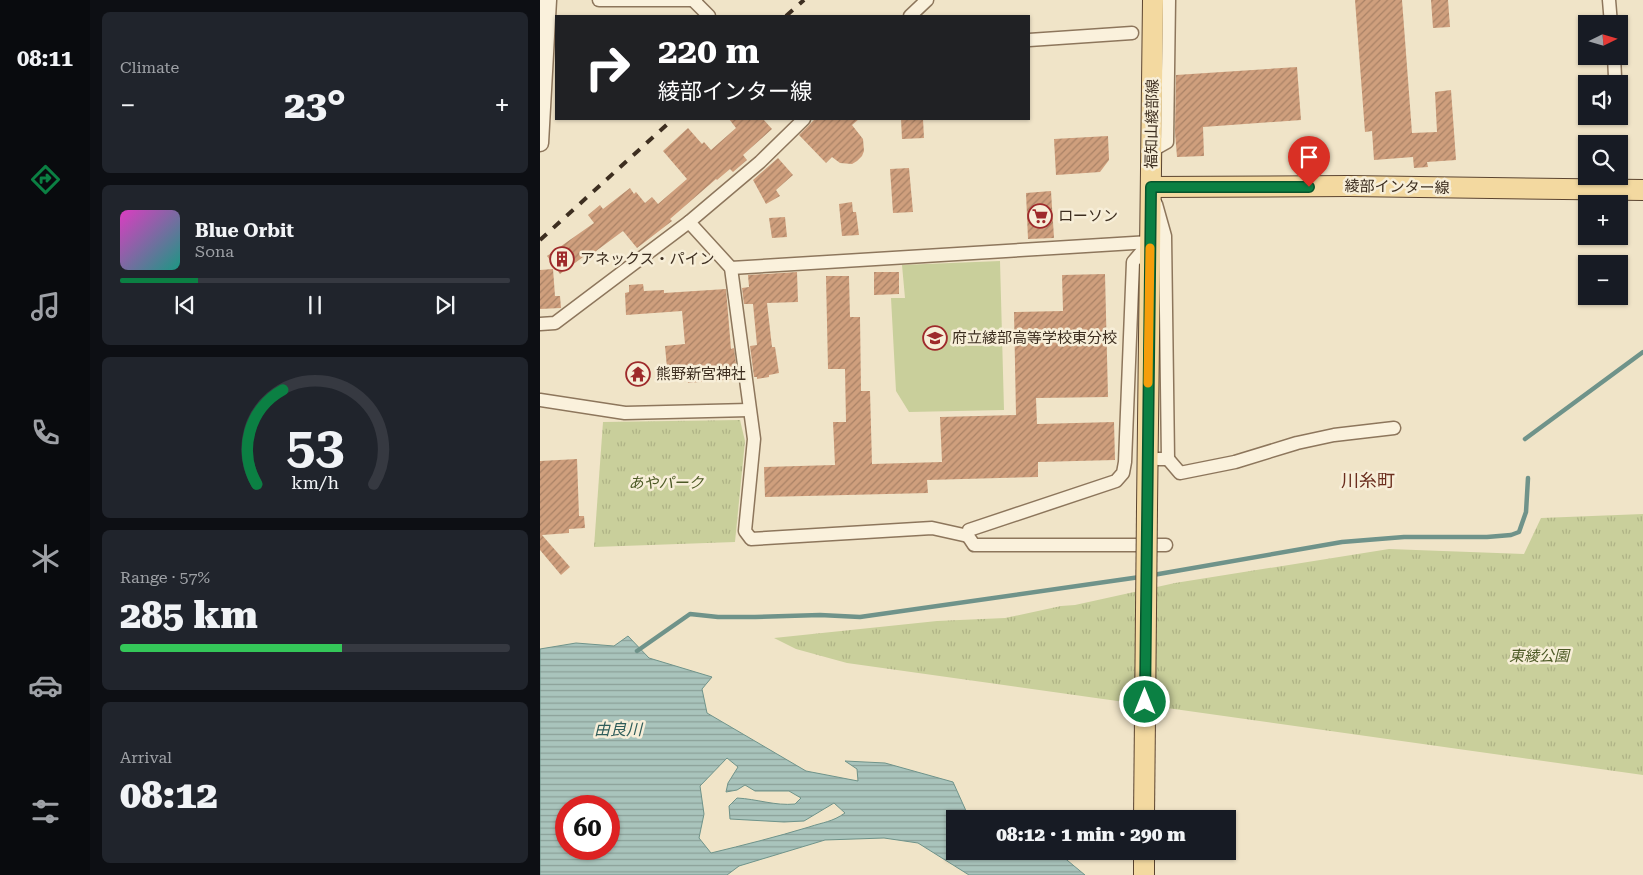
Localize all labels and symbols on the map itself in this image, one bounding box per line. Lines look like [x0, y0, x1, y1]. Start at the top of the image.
north arrow [1578, 15, 1628, 65]
street label: 福知山綾部線 [1142, 79, 1162, 169]
pin [1288, 136, 1330, 187]
street label: 綾部インター線 [1344, 177, 1450, 197]
supermarket icon: ローソン [1027, 203, 1053, 229]
place label: ローソン [1058, 207, 1118, 225]
building icon: アネックス・パイン [549, 246, 575, 272]
place label: アネックス・パイン [580, 250, 715, 268]
school or university icon: 府立綾部高等学校東分校 [922, 325, 948, 351]
place label: 府立綾部高等学校東分校 [952, 329, 1117, 347]
temple icon: 熊野新宮神社 [625, 361, 651, 387]
place label: 熊野新宮神社 [656, 365, 746, 383]
district label: 川糸町 [1341, 470, 1395, 491]
park label: あやパーク [628, 474, 704, 492]
park label: 東綾公園 [1509, 647, 1571, 665]
position arrow [1118, 675, 1170, 727]
water label: 由良川 [594, 720, 644, 739]
speed limit sign: 60 [555, 795, 620, 860]

